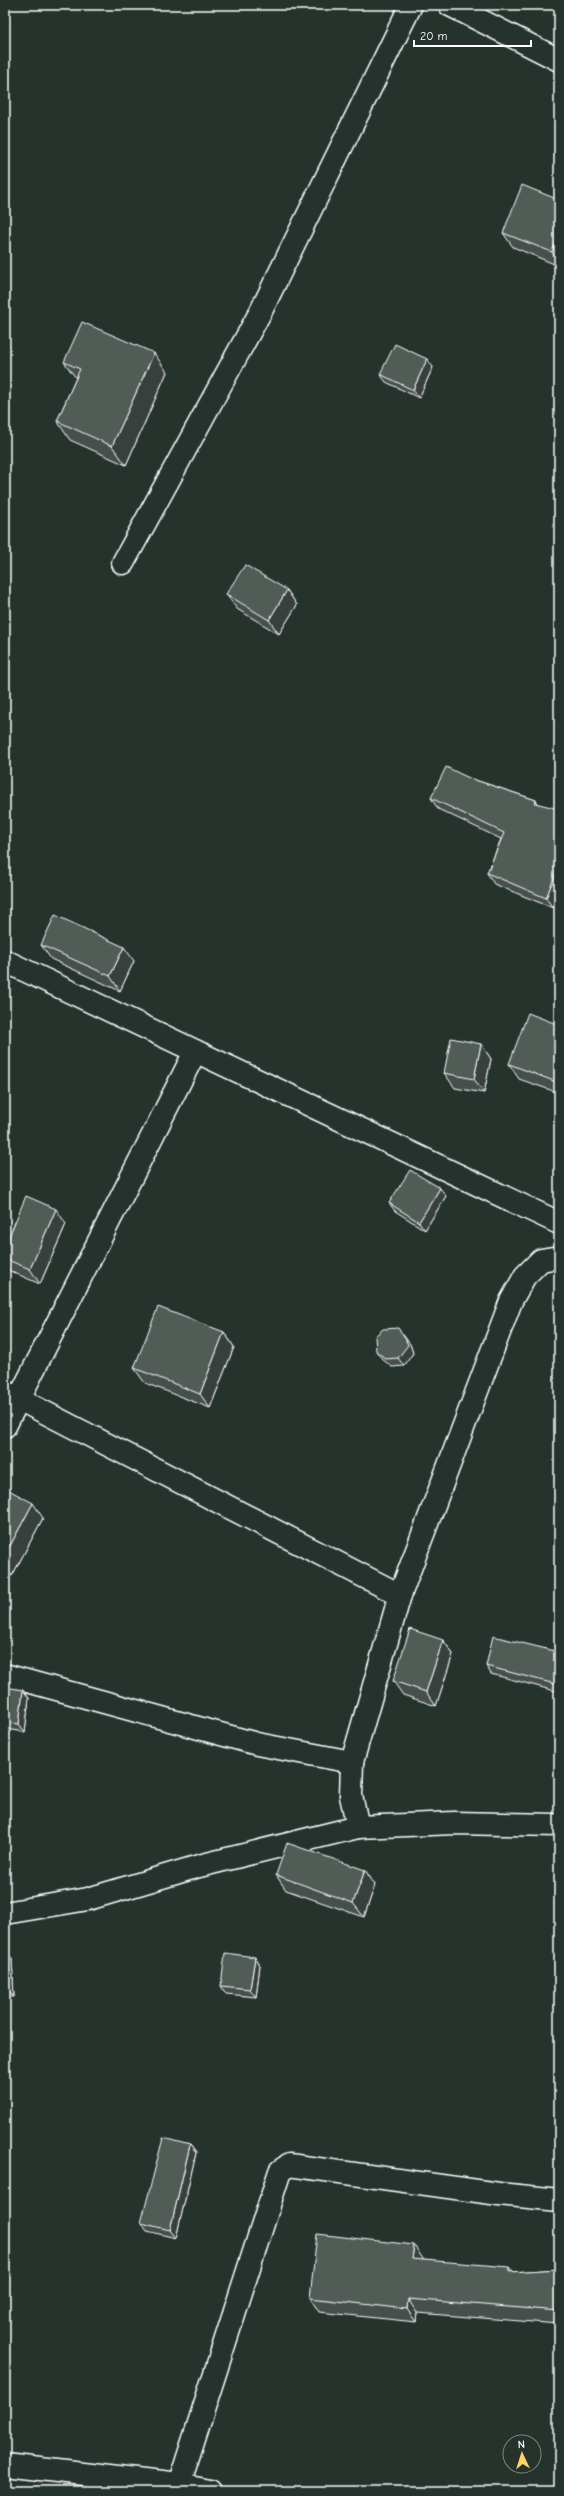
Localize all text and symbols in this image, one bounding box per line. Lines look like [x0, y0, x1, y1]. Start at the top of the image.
scale bar [414, 22, 531, 48]
text: 20 m [420, 29, 448, 43]
north arrow [502, 2434, 542, 2474]
text: N [517, 2438, 525, 2451]

